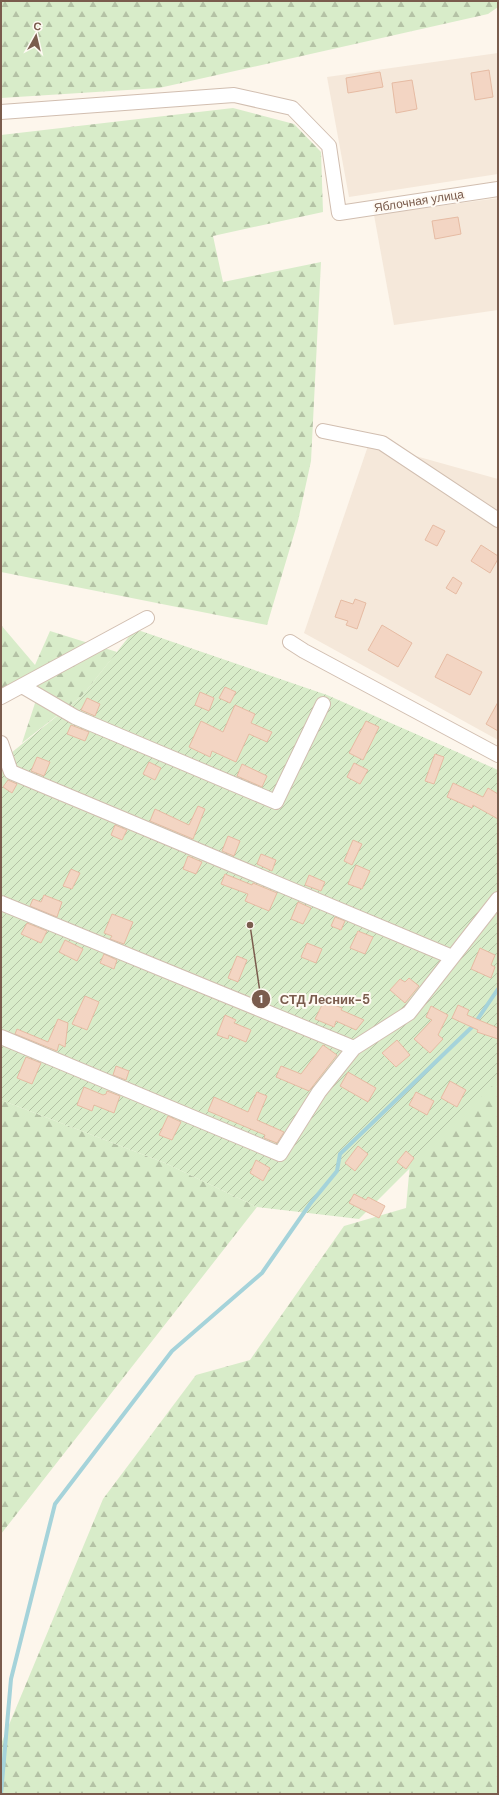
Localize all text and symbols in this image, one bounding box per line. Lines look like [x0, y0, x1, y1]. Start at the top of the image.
north arrow [16, 16, 56, 56]
text: С [32, 19, 42, 34]
street label: Яблочная улица [373, 186, 465, 216]
callout: СТД Лесник-5 [251, 987, 378, 1012]
text: 1 [259, 991, 263, 1007]
text: СТД Лесник-5 [280, 991, 370, 1008]

